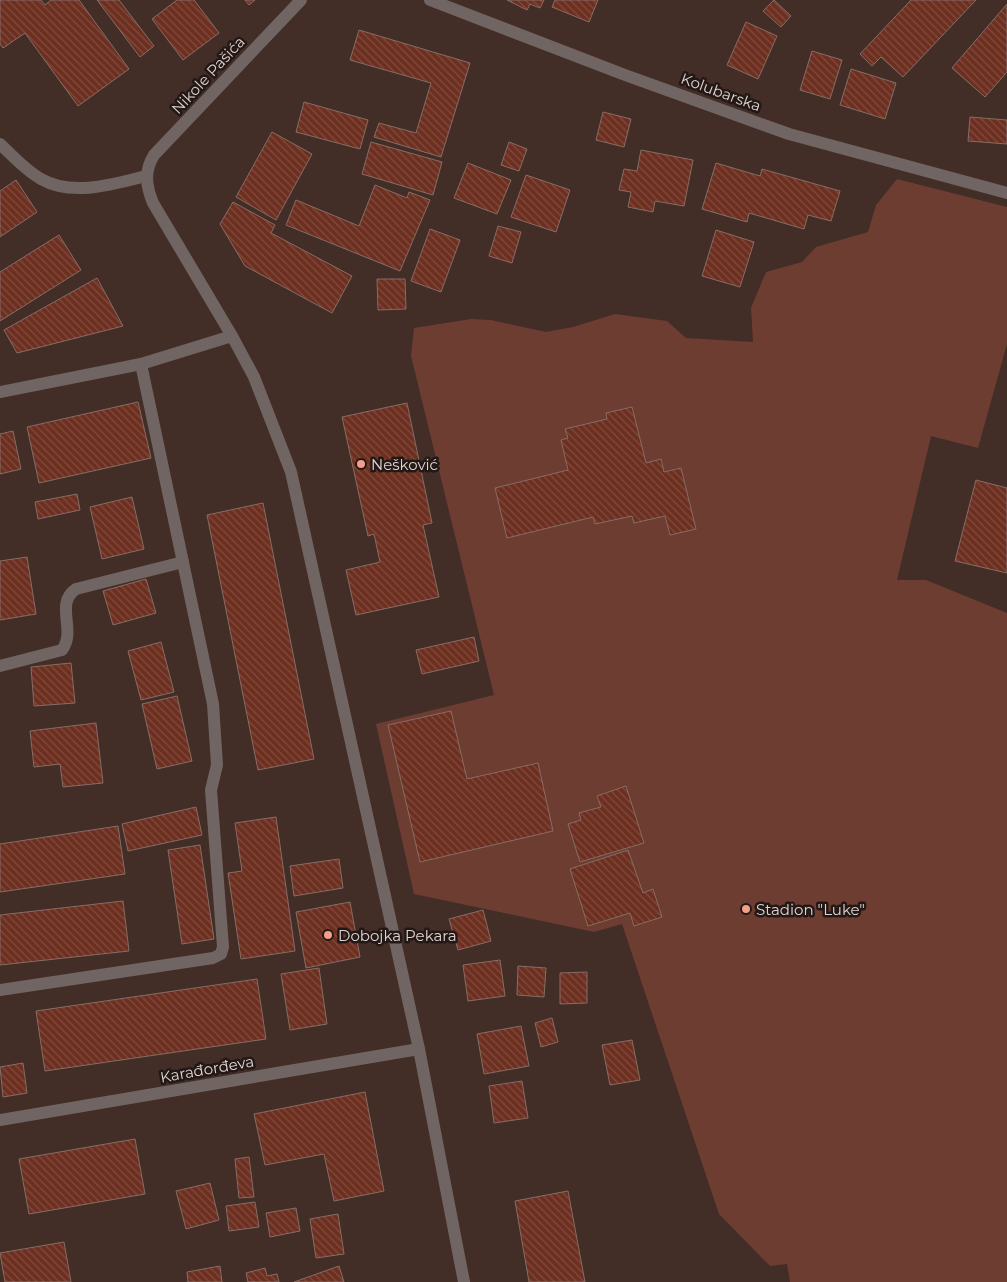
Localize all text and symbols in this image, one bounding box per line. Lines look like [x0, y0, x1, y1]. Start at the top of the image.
street label: Nikole Pašića [167, 32, 249, 118]
street label: Kolubarska [678, 69, 764, 115]
place label: Nešković [371, 455, 438, 474]
marker: Nešković [355, 458, 367, 470]
place label: Stadion "Luke" [756, 900, 865, 919]
marker: Stadion "Luke" [740, 903, 752, 915]
place label: Dobojka Pekara [338, 926, 457, 945]
marker: Dobojka Pekara [322, 929, 334, 941]
street label: Karađorđeva [159, 1051, 255, 1087]

